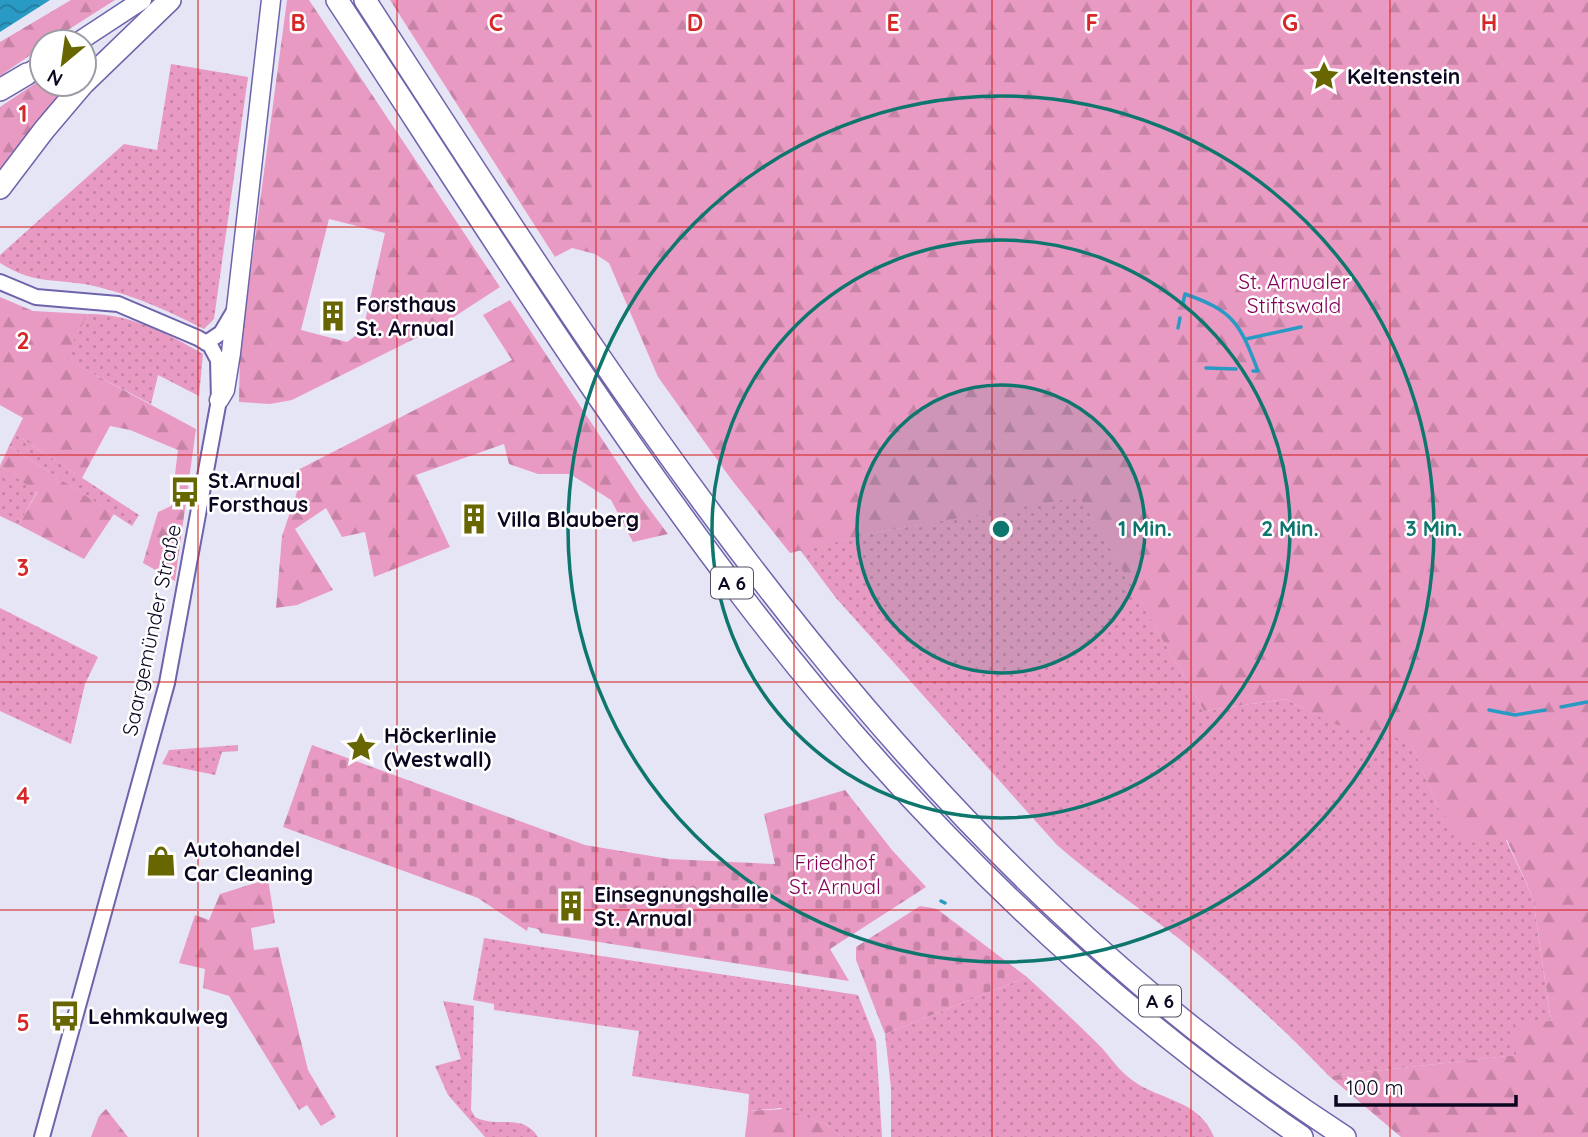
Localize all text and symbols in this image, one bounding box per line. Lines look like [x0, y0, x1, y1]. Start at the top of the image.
text: B [290, 8, 306, 37]
text: C [489, 8, 503, 37]
text: D [687, 8, 703, 37]
text: E [886, 8, 900, 37]
text: F [1086, 8, 1098, 37]
text: G [1282, 8, 1298, 37]
text: H [1481, 8, 1497, 37]
north arrow [28, 28, 98, 98]
place icon: Keltenstein [1307, 59, 1341, 93]
place label: Keltenstein [1347, 63, 1460, 89]
text: N [43, 64, 67, 92]
text: 1 [19, 99, 27, 128]
park label: St. Arnualer Stiftswald [1238, 268, 1350, 318]
place label: Forsthaus St. Arnual [356, 291, 456, 341]
building icon: Forsthaus St. Arnual [316, 299, 350, 333]
text: 2 [16, 326, 30, 355]
place label: St.Arnual Forsthaus [208, 467, 308, 517]
bus stop icon: St.Arnual Forsthaus [168, 475, 202, 509]
building icon: Villa Blauberg [457, 502, 491, 536]
place label: Villa Blauberg [497, 506, 639, 532]
text: 1 Min. [1118, 515, 1172, 541]
text: 2 Min. [1261, 515, 1319, 541]
text: 3 Min. [1405, 515, 1463, 541]
centre of rings [989, 517, 1013, 541]
street label: Saargemünder Straße [116, 522, 186, 738]
text: 3 [17, 553, 29, 582]
road number: A 6 [711, 568, 753, 598]
place label: Höckerlinie (Westwall) [384, 722, 497, 772]
place icon: Höckerlinie (Westwall) [344, 730, 378, 764]
text: 4 [16, 781, 30, 810]
place label: Autohandel Car Cleaning [184, 836, 313, 886]
shop icon: Autohandel Car Cleaning [144, 844, 178, 878]
park label: Friedhof St. Arnual [789, 849, 881, 899]
place label: Einsegnungshalle St. Arnual [594, 881, 769, 931]
building icon: Einsegnungshalle St. Arnual [554, 889, 588, 923]
road number: A 6 [1139, 986, 1181, 1016]
bus stop icon: Lehmkaulweg [48, 999, 82, 1033]
place label: Lehmkaulweg [88, 1003, 228, 1029]
text: 5 [16, 1008, 30, 1037]
scale bar [1336, 1064, 1516, 1108]
text: 100 m [1346, 1074, 1404, 1100]

